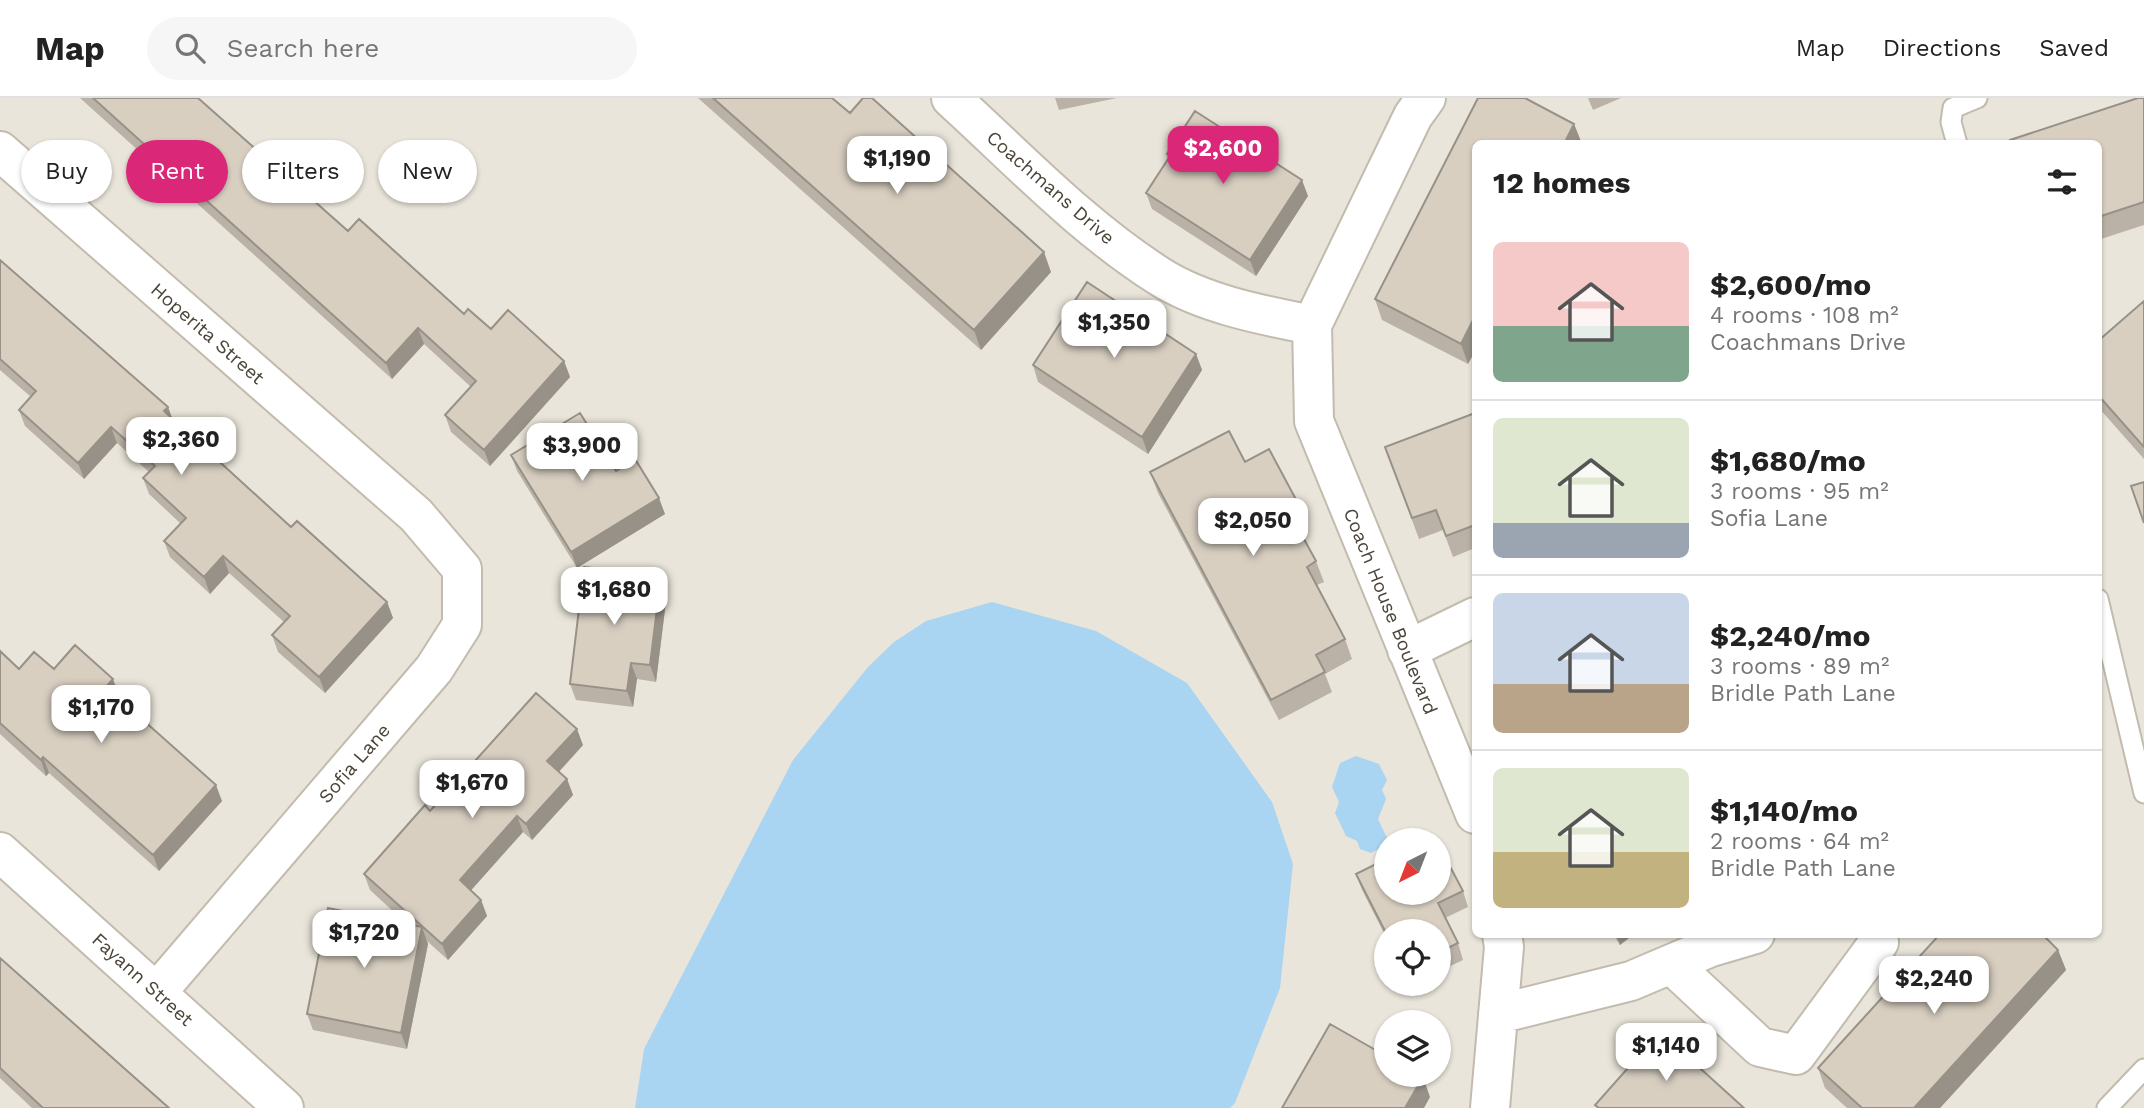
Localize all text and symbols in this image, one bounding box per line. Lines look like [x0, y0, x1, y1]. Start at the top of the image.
search box [147, 17, 637, 80]
text: Map [35, 29, 105, 68]
icon: search [171, 29, 209, 67]
text: Search here [227, 33, 379, 63]
text: Map [1796, 34, 1845, 62]
text: Directions [1883, 34, 2001, 62]
text: Saved [2039, 34, 2109, 62]
street label: Coachmans Drive [982, 126, 1119, 249]
pin: $2,600 [1166, 126, 1280, 186]
text: $2,600 [1184, 135, 1262, 162]
pin: $1,190 [840, 136, 954, 196]
chip: Buy [21, 140, 112, 203]
chip: Rent [126, 140, 228, 203]
chip: Filters [242, 140, 364, 203]
chip: New [378, 140, 477, 203]
text: $1,190 [863, 145, 931, 172]
icon: filters [2043, 163, 2081, 201]
text: 12 homes [1493, 165, 1631, 200]
text: $2,600/mo [1710, 267, 1871, 302]
icon: home [1549, 270, 1633, 354]
street label: Hoperita Street [146, 278, 269, 389]
pin: $1,350 [1057, 300, 1171, 360]
text: 4 rooms · 108 m² [1710, 302, 1899, 329]
text: $1,350 [1077, 309, 1151, 336]
text: Coachmans Drive [1710, 329, 1906, 356]
pin: $2,360 [124, 418, 238, 477]
pin: $3,900 [525, 424, 639, 483]
text: $2,360 [142, 426, 220, 453]
text: $3,900 [543, 432, 621, 459]
text: $1,680/mo [1710, 443, 1866, 478]
icon: home [1549, 446, 1633, 530]
text: 3 rooms · 95 m² [1710, 478, 1889, 505]
pin: $2,050 [1196, 498, 1310, 558]
street label: Coach House Boulevard [1339, 505, 1442, 718]
text: Sofia Lane [1710, 505, 1828, 532]
text: $2,050 [1214, 507, 1292, 534]
pin: $1,680 [557, 568, 671, 627]
text: $1,680 [577, 576, 651, 603]
text: $2,240/mo [1710, 618, 1871, 653]
icon: home [1549, 621, 1633, 705]
text: 3 rooms · 89 m² [1710, 653, 1889, 680]
text: Bridle Path Lane [1710, 680, 1896, 707]
pin: $1,170 [44, 686, 158, 745]
text: $1,170 [67, 694, 135, 721]
street label: Sofia Lane [314, 719, 395, 808]
pin: $1,670 [415, 760, 529, 820]
text: $1,670 [435, 769, 509, 796]
text: $1,140/mo [1710, 793, 1858, 828]
icon: home [1549, 796, 1633, 880]
north arrow [1374, 828, 1451, 905]
map controls [1374, 828, 1451, 1087]
text: 2 rooms · 64 m² [1710, 828, 1889, 855]
text: Bridle Path Lane [1710, 855, 1896, 882]
pin: $1,720 [307, 910, 421, 970]
text: $1,720 [328, 919, 400, 946]
button: locate [1374, 919, 1451, 996]
street label: Fayann Street [87, 928, 198, 1031]
pin: $2,240 [1877, 956, 1991, 1016]
text: $2,240 [1895, 965, 1973, 992]
button: layers [1374, 1010, 1451, 1087]
pin: $1,140 [1609, 1024, 1723, 1083]
text: $1,140 [1632, 1032, 1700, 1059]

